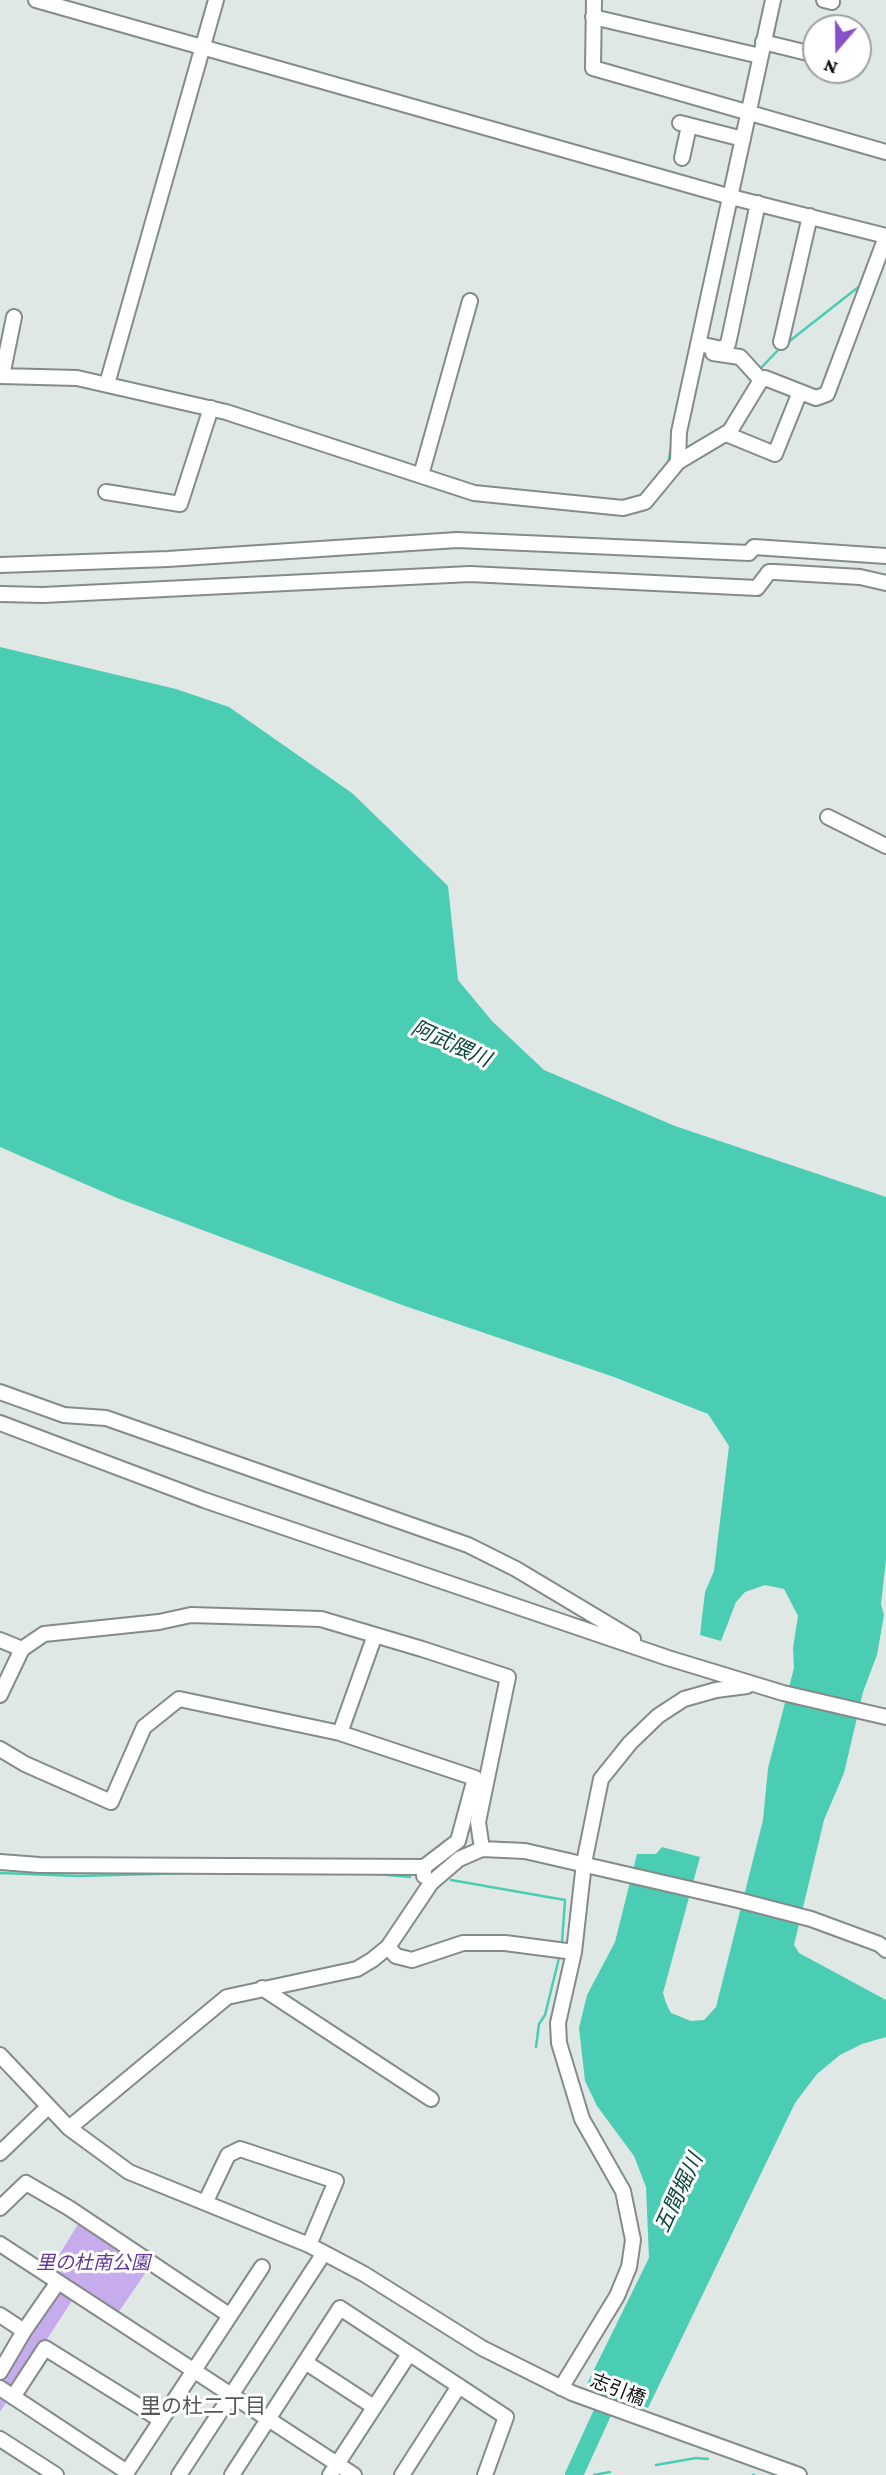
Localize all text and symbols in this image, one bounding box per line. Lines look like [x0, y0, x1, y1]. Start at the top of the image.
north arrow [802, 14, 872, 84]
text: N [821, 55, 840, 79]
water label: 阿武隈川 [408, 1015, 494, 1073]
water label: 五間堀川 [650, 2150, 708, 2236]
park label: 里の杜南公園 [36, 2252, 150, 2274]
street label: 志引橋 [587, 2369, 649, 2411]
district label: 里の杜二丁目 [140, 2394, 266, 2420]

